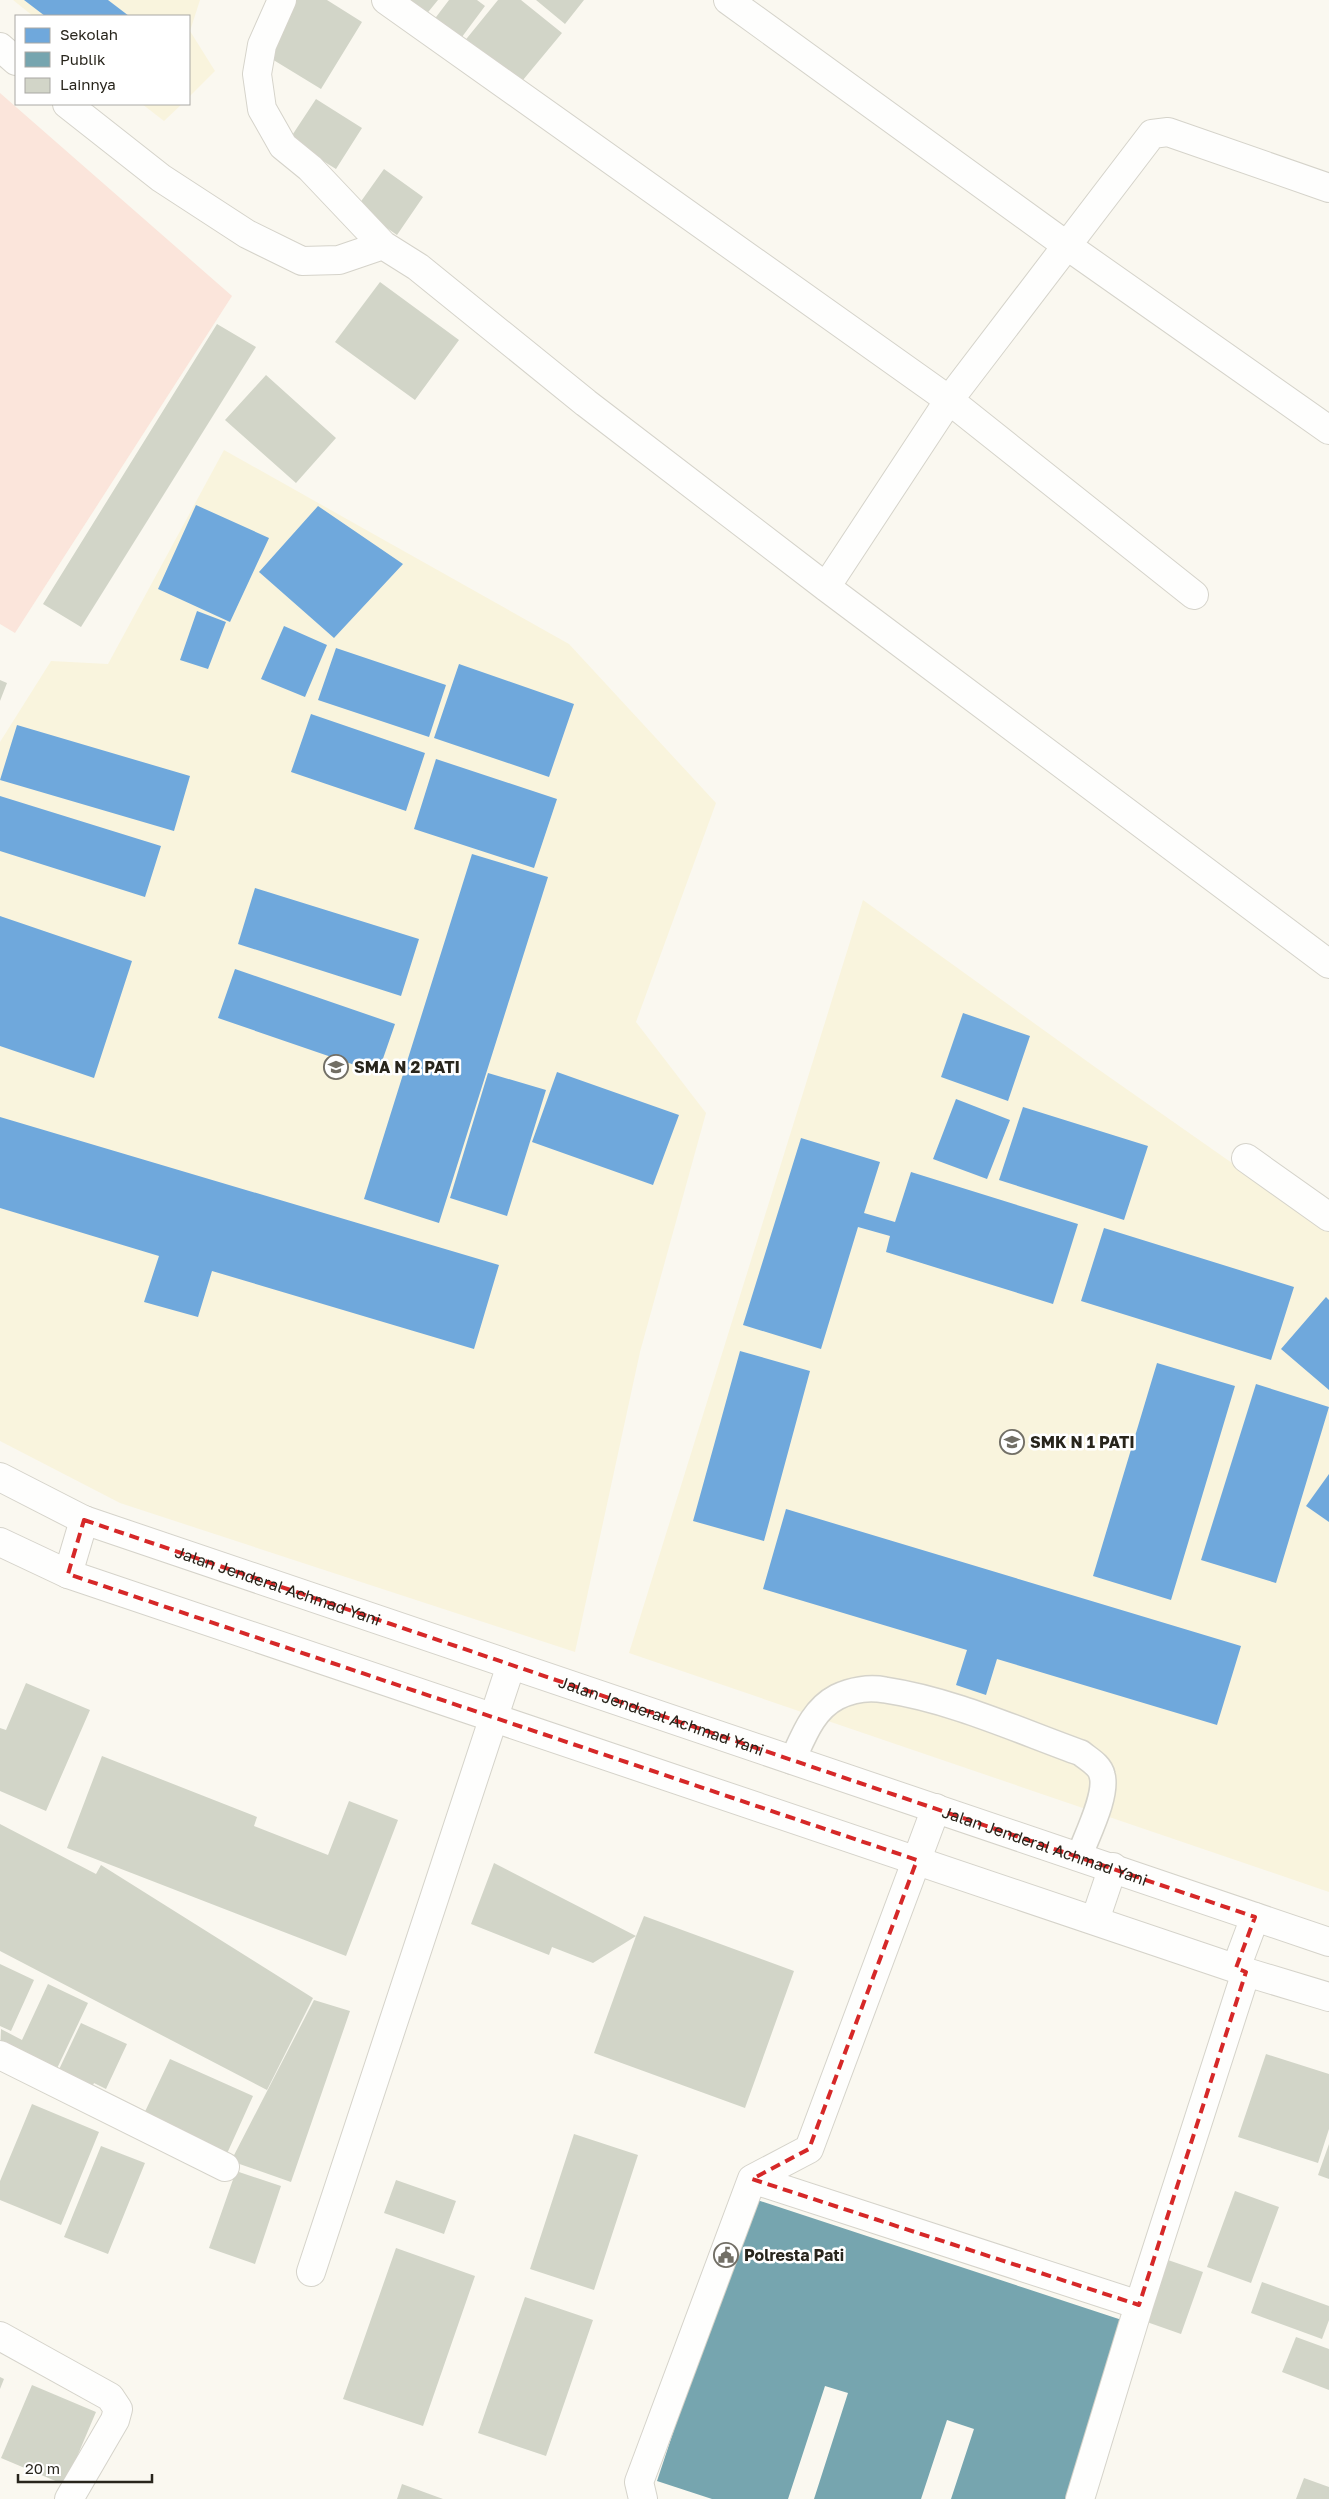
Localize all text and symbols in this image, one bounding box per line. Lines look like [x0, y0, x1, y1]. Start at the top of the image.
legend [15, 15, 190, 105]
text: Sekolah [60, 25, 118, 43]
text: Publik [60, 50, 106, 68]
text: Lainnya [60, 75, 116, 93]
school or university icon: SMA N 2 PATI [323, 1054, 349, 1080]
place label: SMA N 2 PATI [354, 1057, 460, 1077]
school or university icon: SMK N 1 PATI [999, 1429, 1025, 1455]
place label: SMK N 1 PATI [1030, 1432, 1135, 1452]
street label: Jalan Jenderal Achmad Yani [172, 1542, 383, 1630]
street label: Jalan Jenderal Achmad Yani [556, 1672, 767, 1760]
street label: Jalan Jenderal Achmad Yani [940, 1802, 1150, 1890]
public building icon: Polresta Pati [713, 2242, 739, 2268]
place label: Polresta Pati [744, 2245, 844, 2265]
scale bar [18, 2452, 151, 2484]
text: 20 m [25, 2459, 60, 2477]

